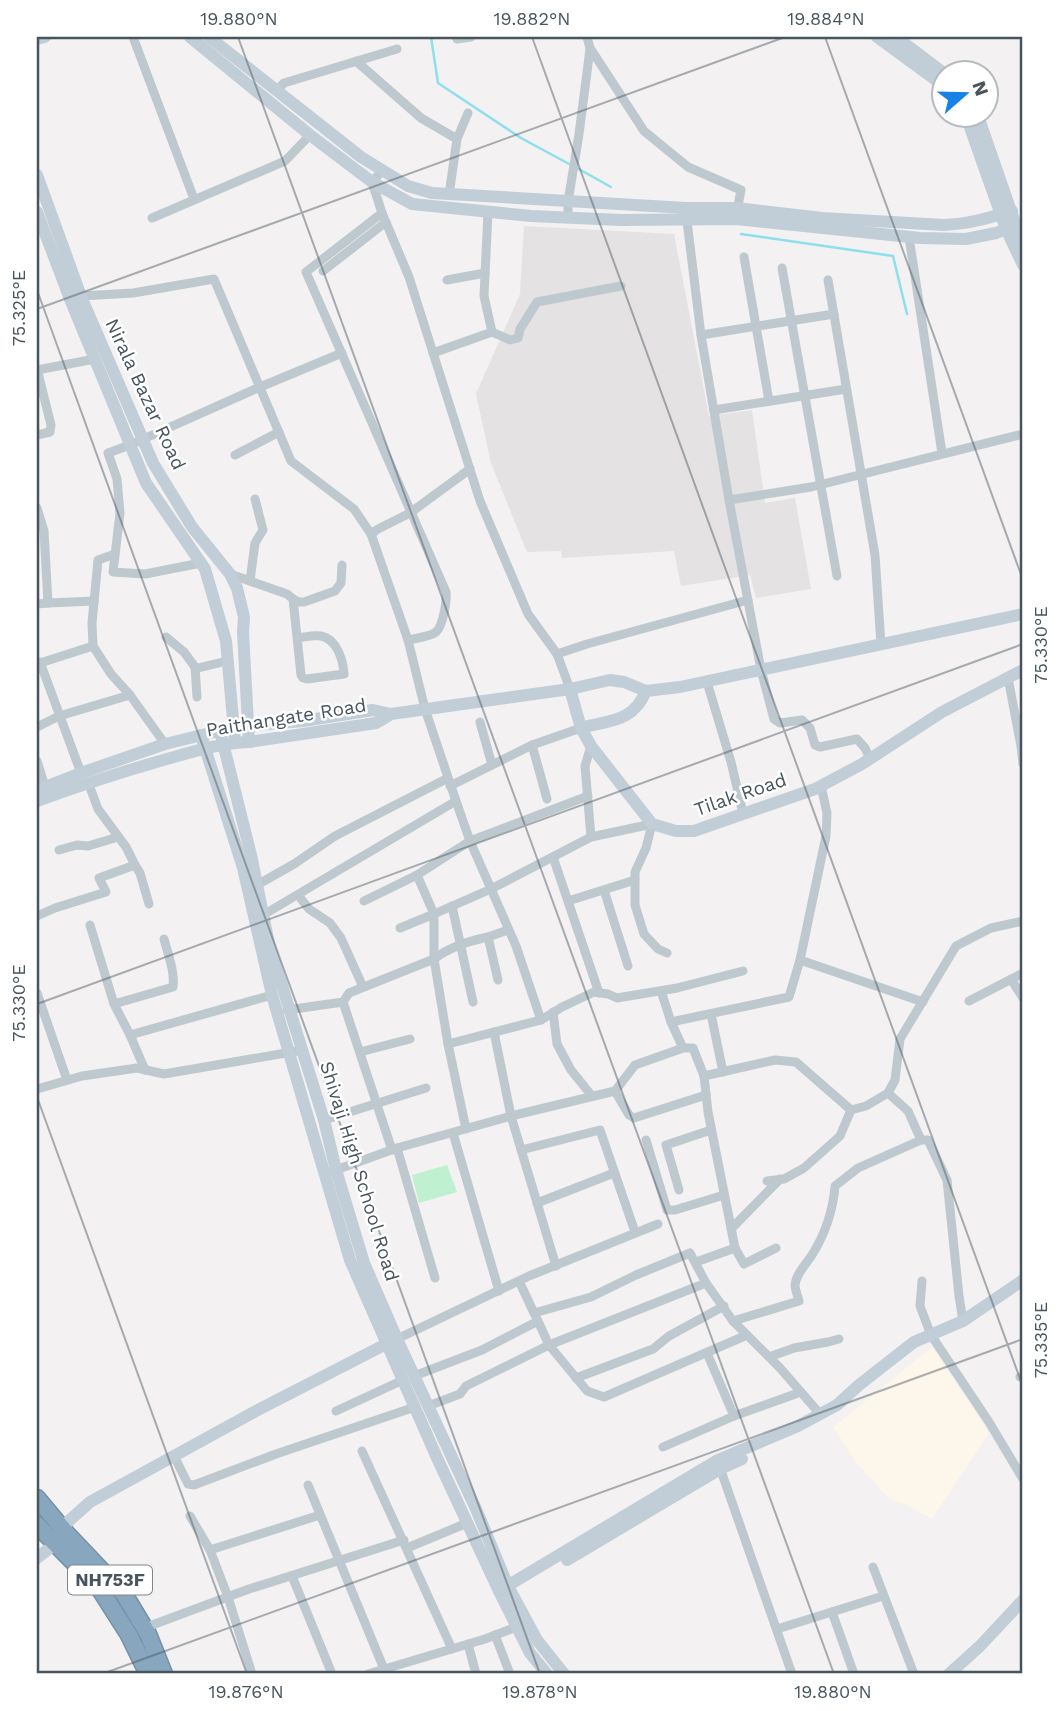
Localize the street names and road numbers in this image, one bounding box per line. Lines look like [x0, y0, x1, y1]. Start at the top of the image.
street label: Nirala Bazar Road [100, 315, 191, 473]
street label: Paithangate Road [204, 693, 368, 742]
street label: Tilak Road [691, 768, 789, 821]
street label: Shivaji High School Road [315, 1058, 404, 1284]
road number: NH753F [68, 1566, 152, 1595]

